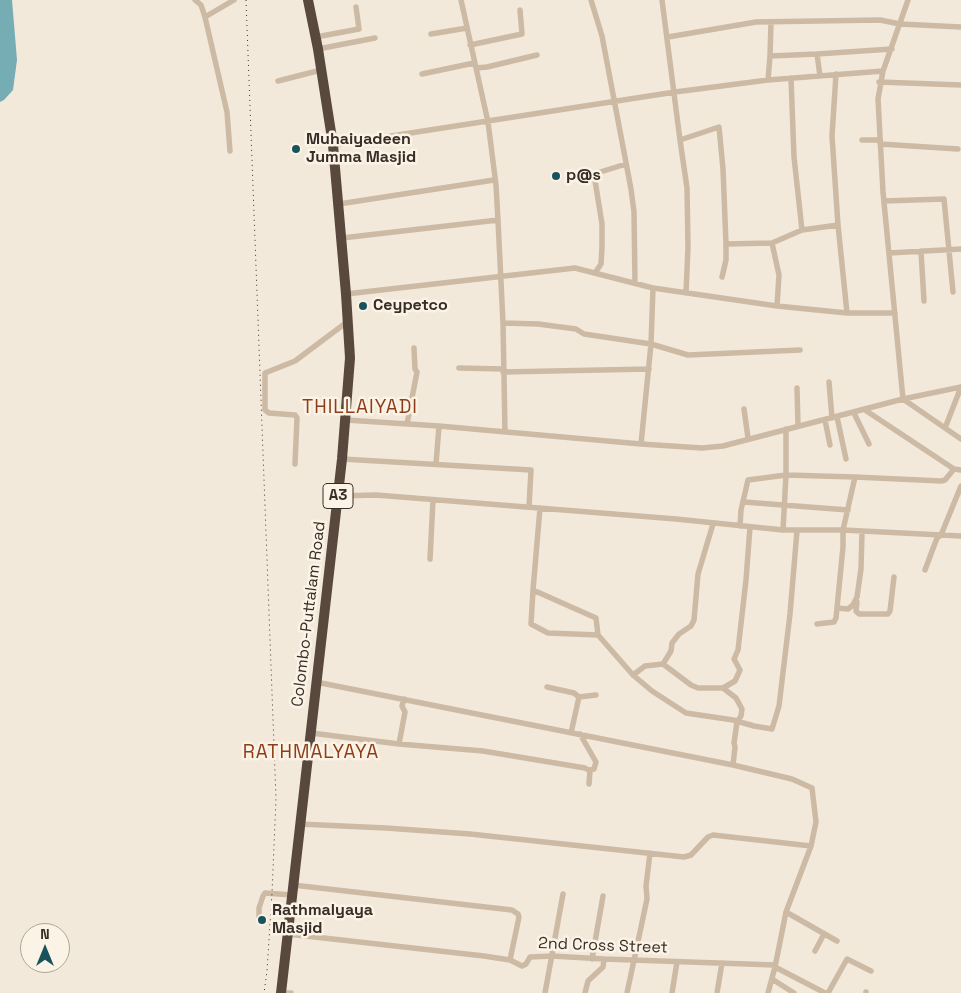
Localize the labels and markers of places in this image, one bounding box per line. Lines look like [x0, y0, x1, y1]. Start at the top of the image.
place label: Muhaiyadeen Jumma Masjid [306, 130, 416, 168]
marker: Muhaiyadeen Jumma Masjid [290, 143, 302, 155]
place label: p@s [566, 166, 601, 186]
marker: p@s [550, 170, 562, 182]
place label: Ceypetco [373, 296, 448, 316]
marker: Ceypetco [357, 300, 369, 312]
place label: Rathmalyaya Masjid [272, 901, 373, 939]
marker: Rathmalyaya Masjid [256, 914, 268, 926]

